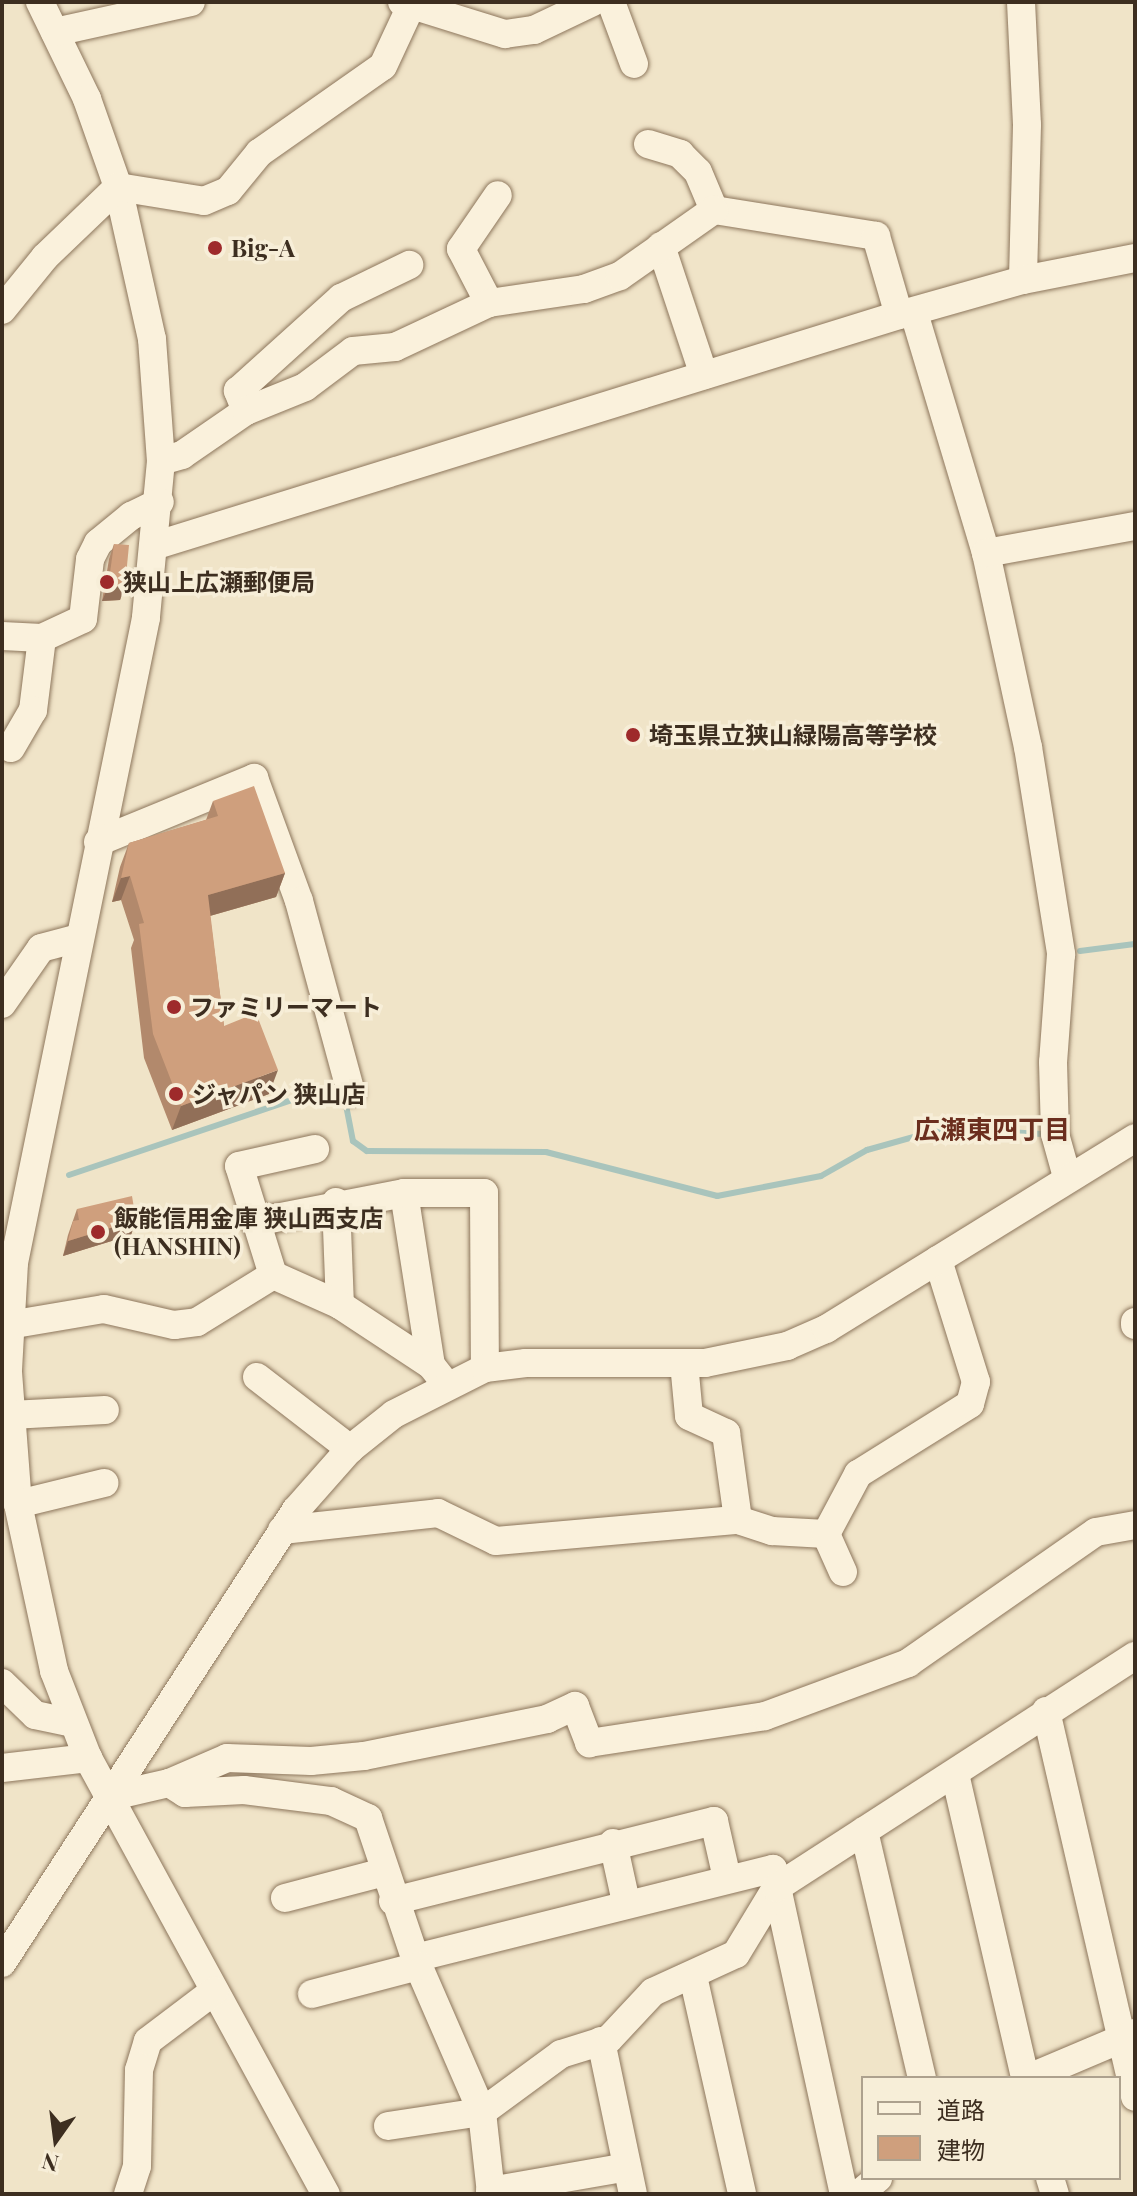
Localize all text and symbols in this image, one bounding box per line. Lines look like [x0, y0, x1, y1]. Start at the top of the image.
place label: Big-A [231, 234, 295, 262]
marker: Big-A [206, 239, 224, 257]
place label: 狭山上広瀬郵便局 [123, 568, 315, 596]
marker: 狭山上広瀬郵便局 [98, 573, 116, 591]
place label: 埼玉県立狭山緑陽高等学校 [649, 721, 937, 749]
marker: 埼玉県立狭山緑陽高等学校 [624, 726, 642, 744]
place label: ファミリーマート [190, 993, 382, 1021]
marker: ファミリーマート [165, 998, 183, 1016]
place label: ジャパン 狭山店 [192, 1080, 366, 1108]
marker: ジャパン 狭山店 [167, 1085, 185, 1103]
district label: 広瀬東四丁目 [914, 1113, 1070, 1145]
place label: 飯能信用金庫 狭山西支店 (HANSHIN) [114, 1204, 384, 1260]
marker: 飯能信用金庫 狭山西支店 (HANSHIN) [89, 1223, 107, 1241]
legend [861, 2076, 1121, 2180]
text: 道路 [937, 2093, 985, 2125]
north arrow [16, 2100, 96, 2180]
text: 建物 [937, 2133, 985, 2165]
text: N [39, 2147, 62, 2180]

